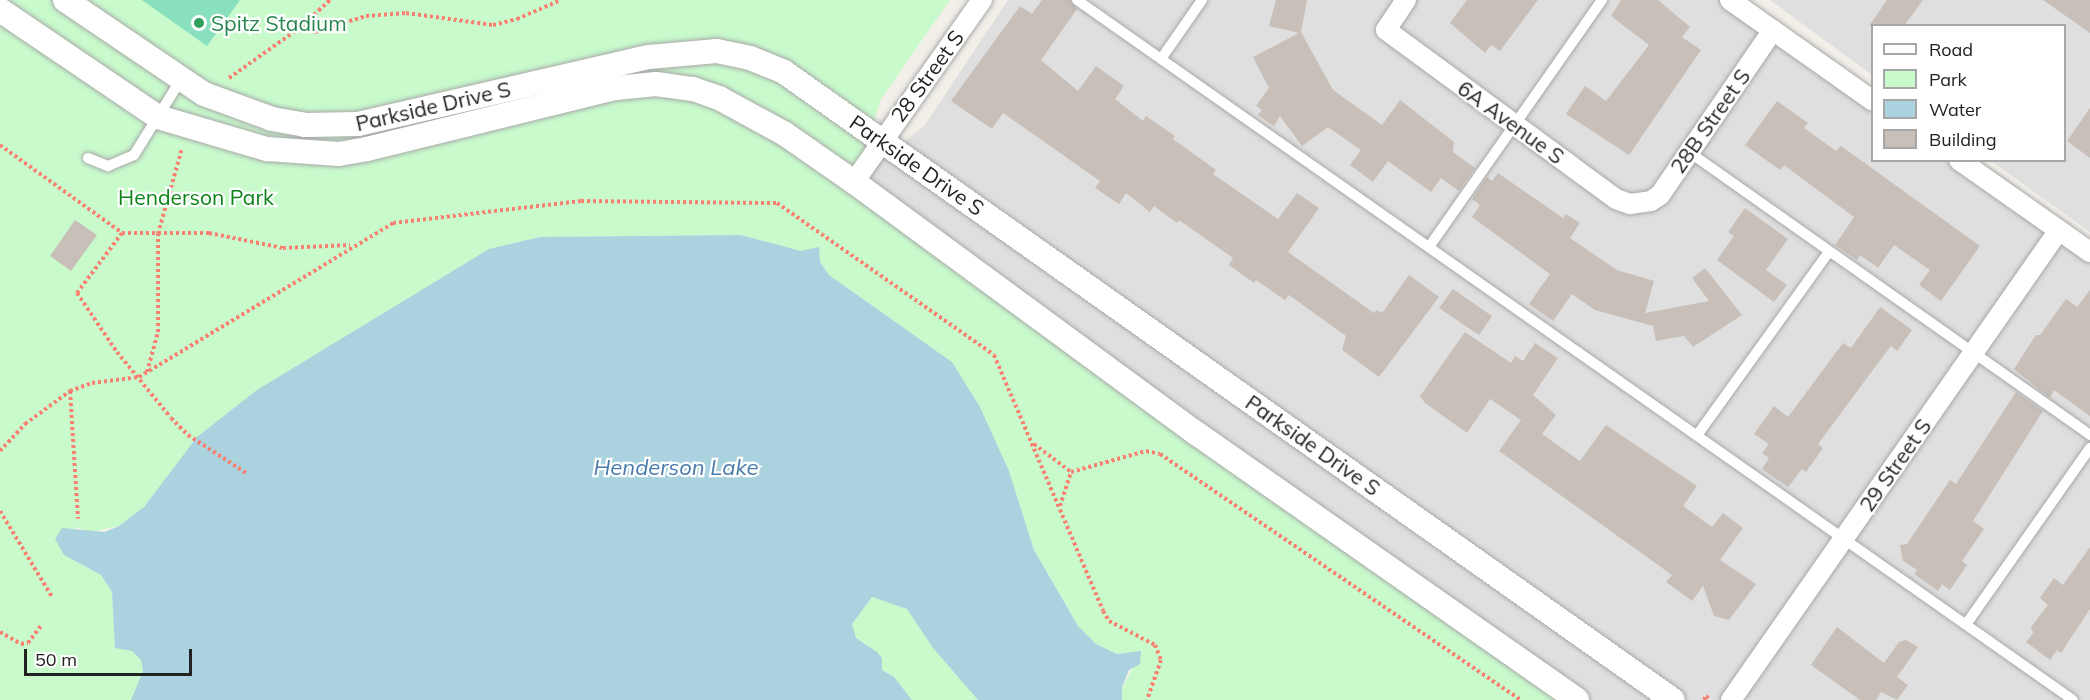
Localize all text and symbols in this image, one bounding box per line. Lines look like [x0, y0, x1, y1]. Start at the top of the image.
place label: Spitz Stadium [211, 10, 347, 36]
marker: Spitz Stadium [192, 16, 206, 30]
legend [1871, 24, 2066, 162]
street label: 28 Street S [885, 25, 969, 127]
text: Road [1929, 38, 1973, 61]
street label: 28B Street S [1665, 64, 1755, 178]
text: Park [1929, 68, 1967, 91]
street label: 6A Avenue S [1453, 75, 1569, 169]
street label: Parkside Drive S [353, 76, 513, 136]
text: Water [1929, 98, 1981, 121]
street label: Parkside Drive S [845, 109, 989, 221]
text: Building [1929, 128, 1997, 151]
park label: Henderson Park [118, 184, 274, 210]
street label: Parkside Drive S [1241, 389, 1385, 501]
street label: 29 Street S [1854, 414, 1936, 516]
water label: Henderson Lake [593, 455, 759, 481]
scale bar [27, 637, 195, 675]
text: 50 m [35, 648, 77, 671]

